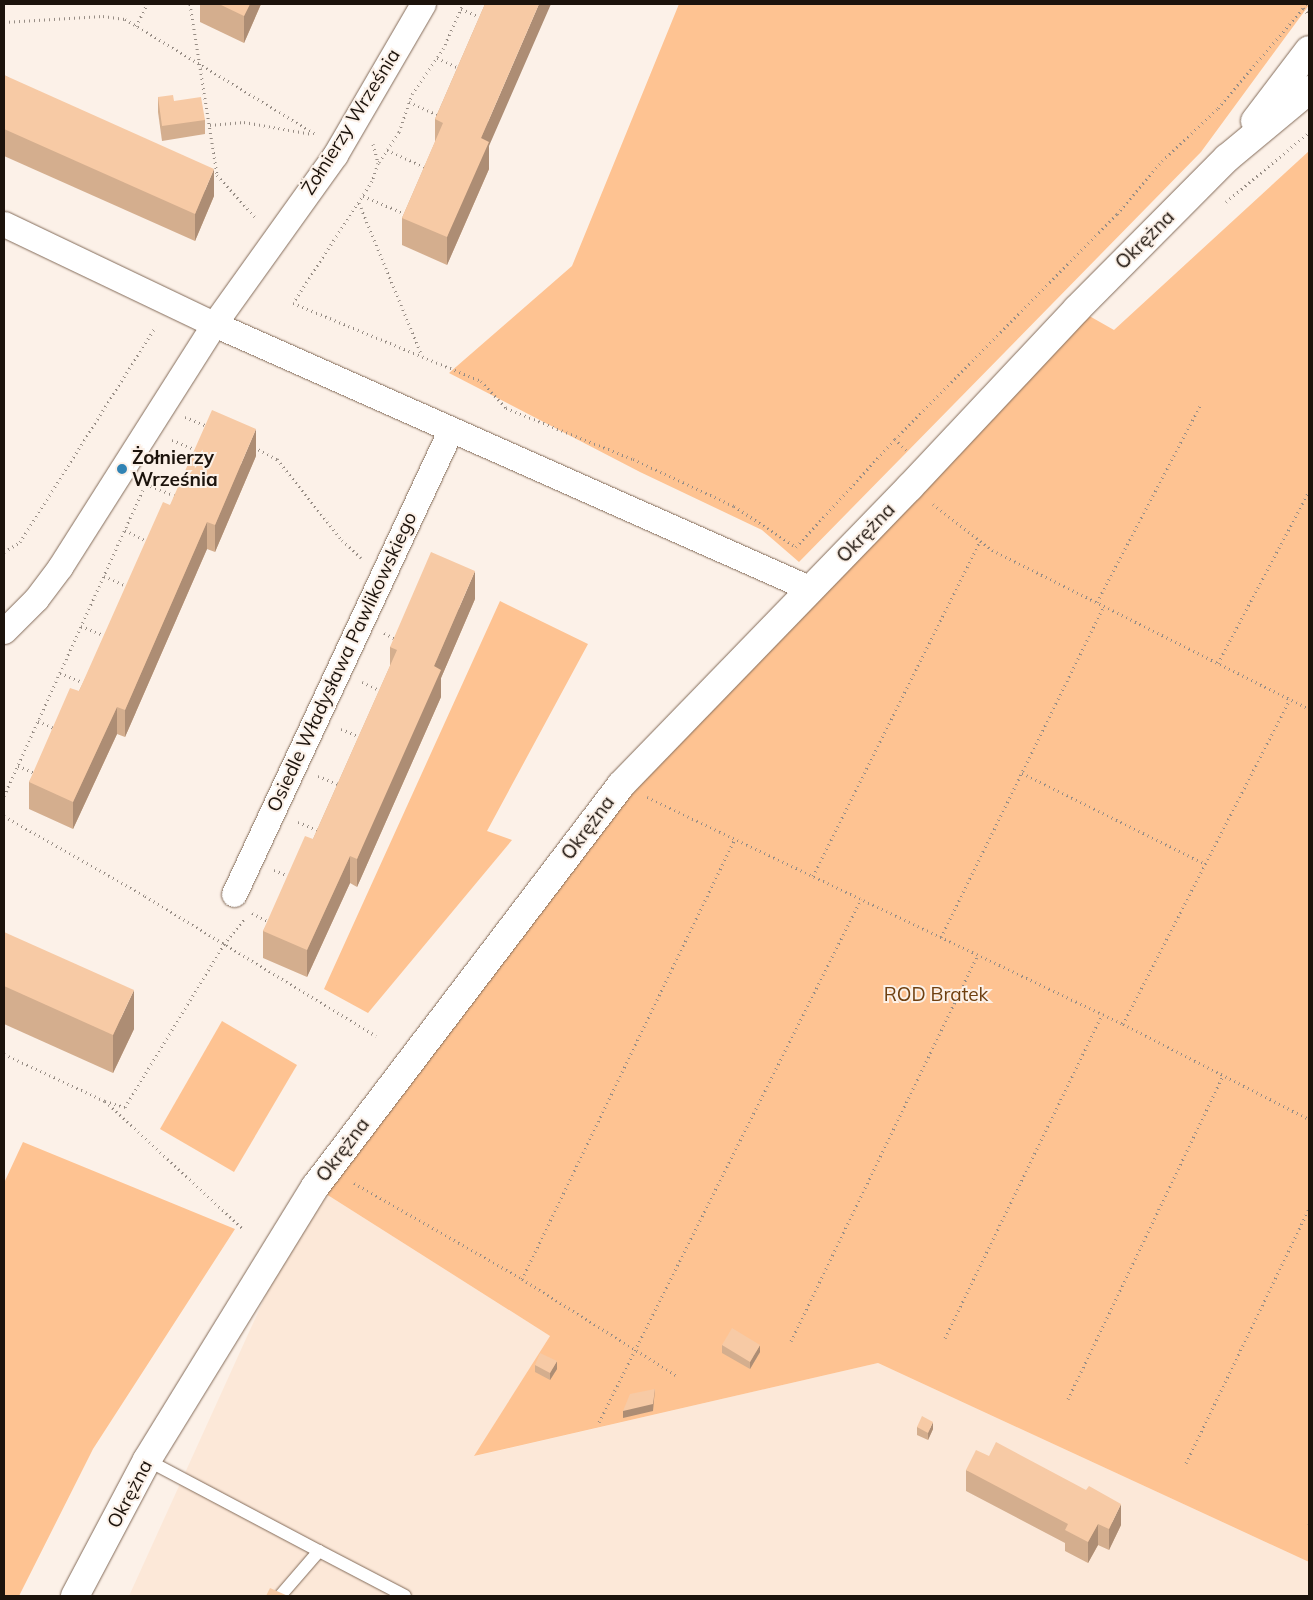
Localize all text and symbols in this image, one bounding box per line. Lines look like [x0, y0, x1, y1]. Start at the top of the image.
street label: Żołnierzy Września [297, 45, 405, 199]
street label: Okrężna [1111, 206, 1179, 274]
place label: Żołnierzy Września [132, 447, 218, 491]
marker: Żołnierzy Września [116, 463, 128, 475]
street label: Okrężna [832, 498, 900, 568]
street label: Osiedle Władysława Pawlikowskiego [262, 508, 422, 816]
street label: Okrężna [557, 792, 619, 864]
park label: ROD Bratek [884, 984, 988, 1006]
street label: Okrężna [312, 1114, 374, 1186]
street label: Okrężna [103, 1456, 157, 1532]

